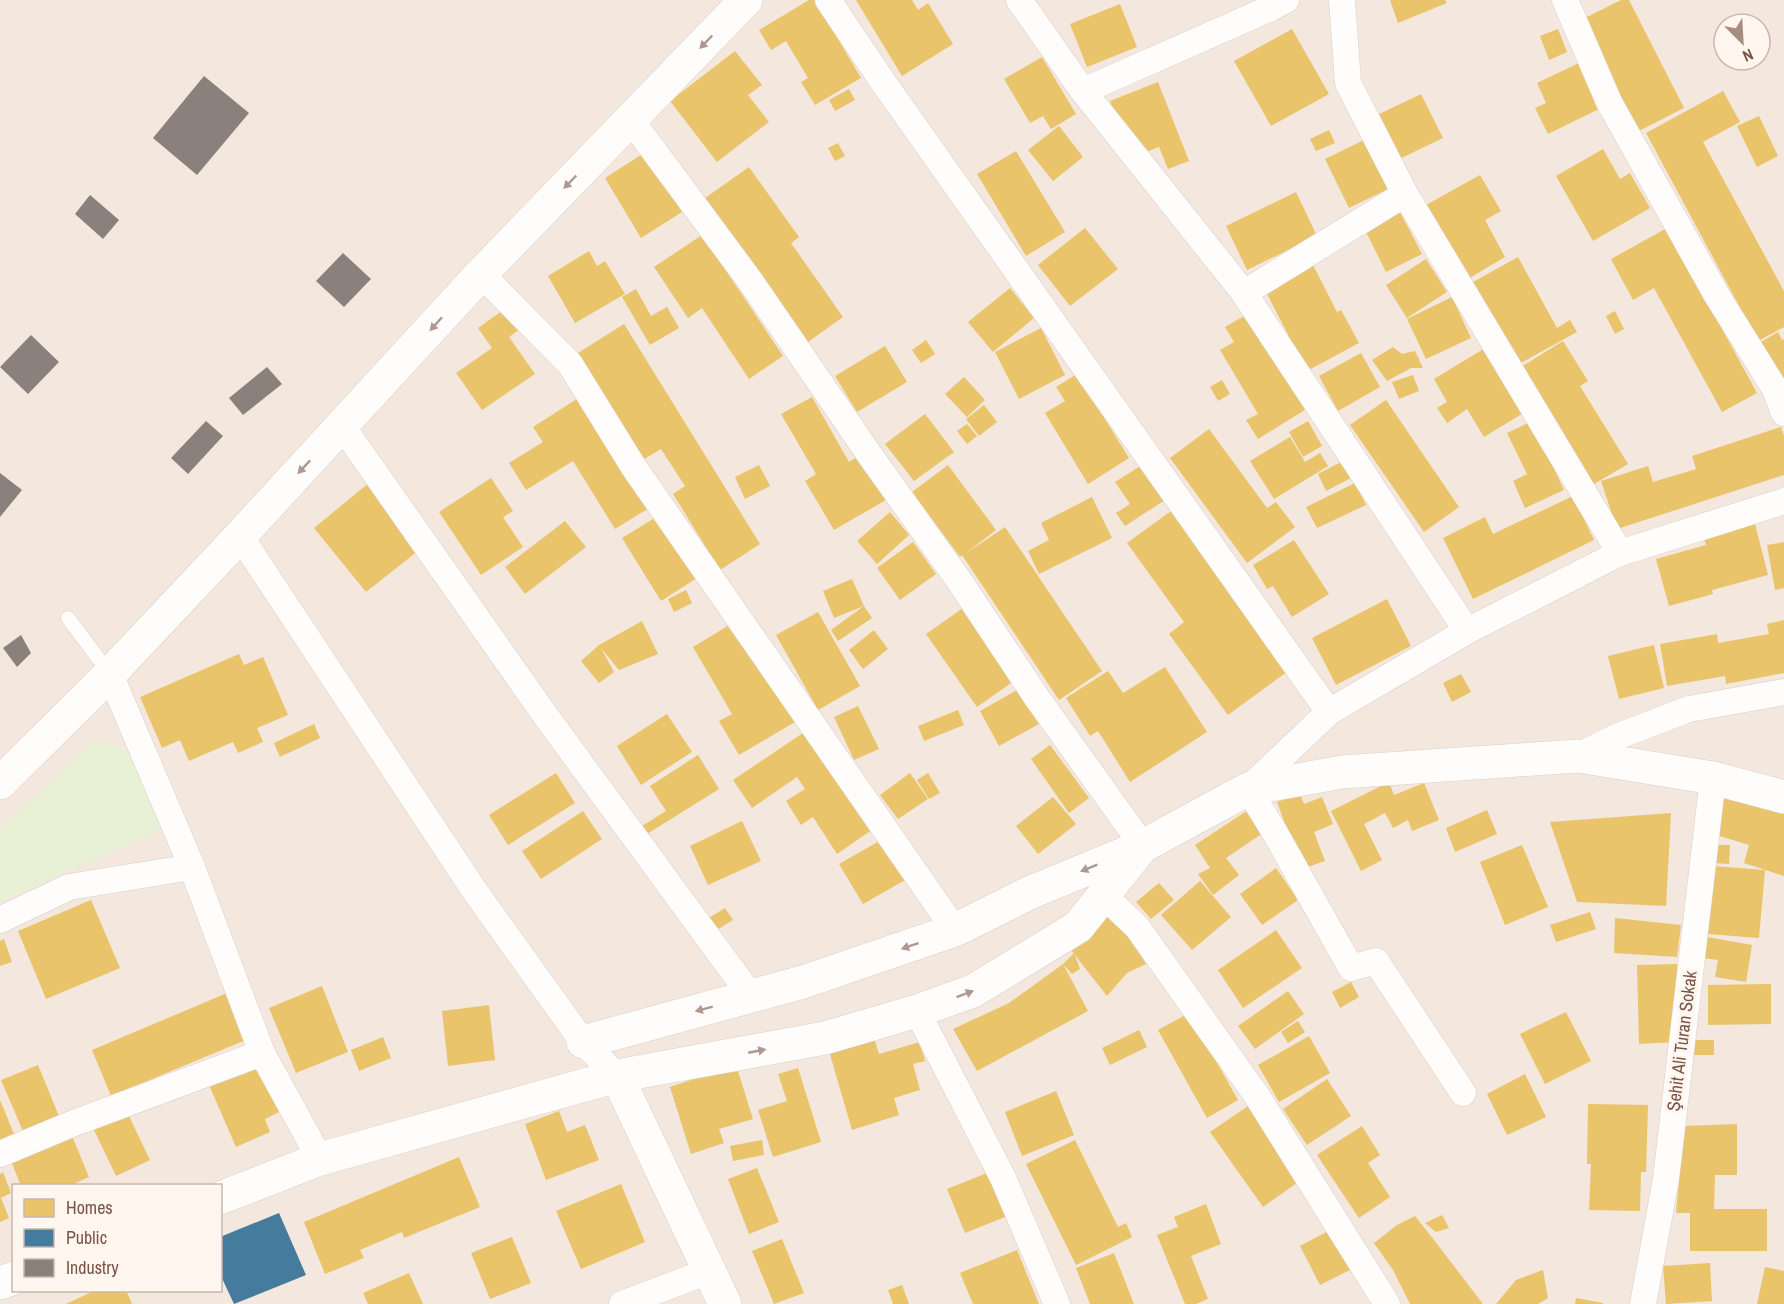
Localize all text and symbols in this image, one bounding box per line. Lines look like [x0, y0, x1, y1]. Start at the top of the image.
north arrow [1712, 12, 1772, 72]
one-way arrow [699, 35, 713, 49]
text: N [1739, 44, 1757, 68]
one-way arrow [564, 175, 578, 189]
one-way arrow [429, 316, 443, 331]
one-way arrow [297, 460, 311, 475]
one-way arrow [1079, 863, 1097, 873]
one-way arrow [901, 941, 919, 951]
street label: Şehit Ali Turan Sokak [1660, 969, 1703, 1113]
one-way arrow [956, 989, 974, 998]
one-way arrow [695, 1005, 713, 1015]
one-way arrow [748, 1046, 767, 1055]
legend [12, 1184, 222, 1292]
text: Homes [66, 1195, 113, 1220]
text: Public [66, 1225, 107, 1250]
text: Industry [66, 1255, 119, 1280]

